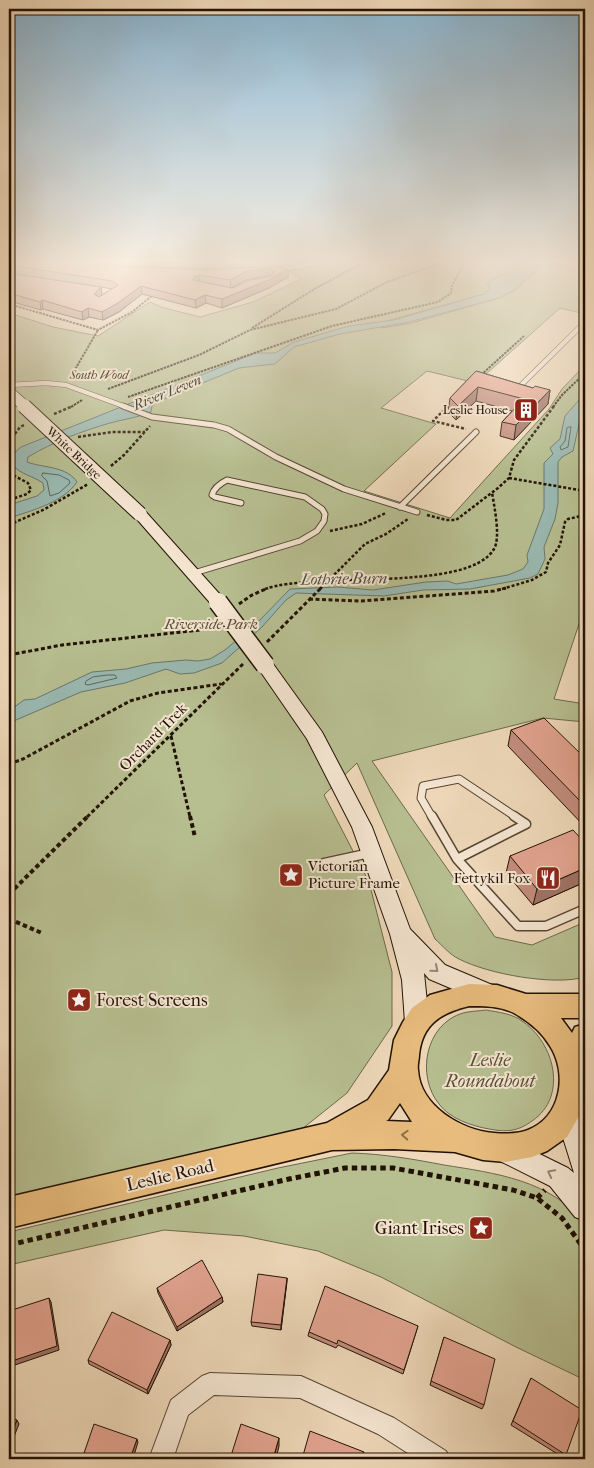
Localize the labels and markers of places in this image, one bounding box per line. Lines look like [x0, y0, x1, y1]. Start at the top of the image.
building icon: Leslie House [513, 397, 539, 423]
place label: Leslie House [443, 403, 508, 417]
place label: Victorian Picture Frame [307, 857, 401, 892]
place icon: Victorian Picture Frame [278, 862, 304, 888]
restaurant icon: Fettykil Fox [535, 865, 561, 891]
place label: Fettykil Fox [453, 869, 530, 887]
place icon: Forest Screens [66, 987, 92, 1013]
place label: Forest Screens [96, 990, 208, 1011]
place icon: Giant Irises [468, 1215, 494, 1241]
place label: Giant Irises [375, 1218, 464, 1239]

